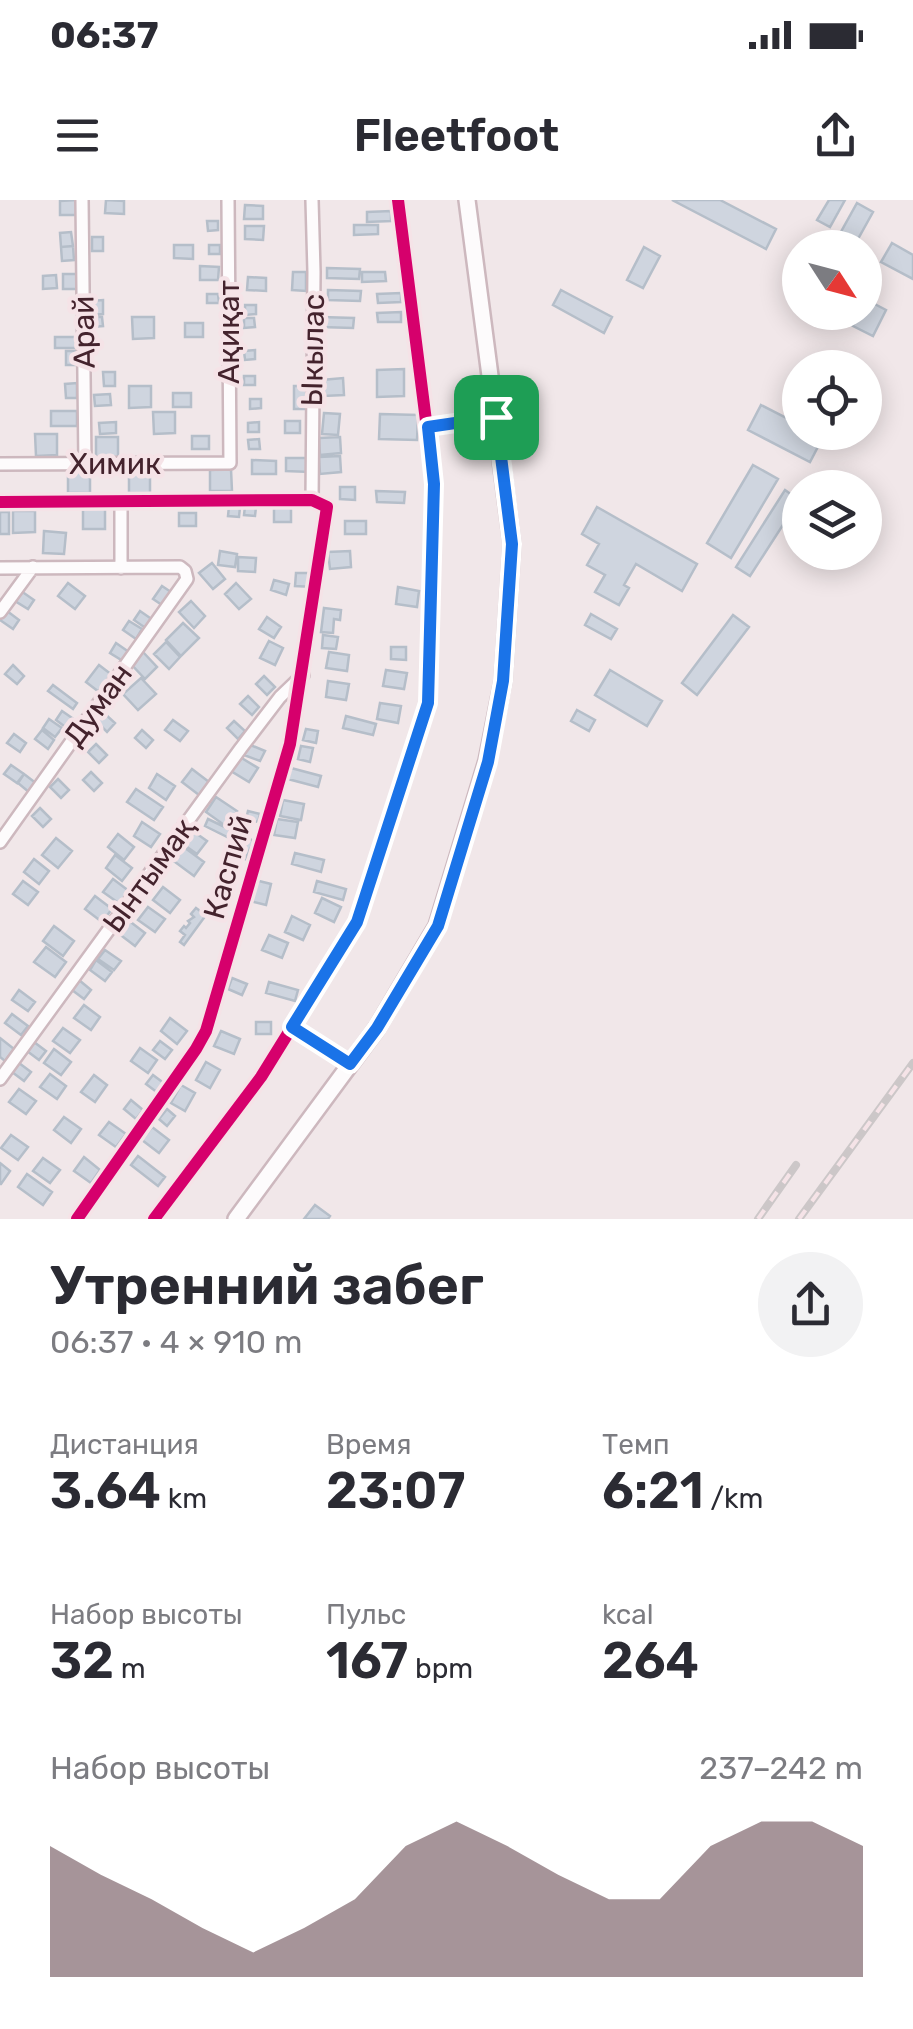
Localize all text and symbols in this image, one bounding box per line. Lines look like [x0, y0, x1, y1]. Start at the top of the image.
text: 06:37 [50, 12, 159, 58]
icon: menu [50, 108, 105, 163]
icon: share [808, 108, 863, 163]
text: Fleetfoot [354, 109, 559, 162]
north arrow [782, 230, 882, 330]
map controls [782, 230, 882, 570]
street label: Ақиқат [211, 280, 247, 384]
street label: Ыкылас [294, 293, 332, 407]
street label: Арай [65, 295, 103, 369]
button: locate [782, 350, 882, 450]
pin [454, 375, 539, 460]
icon: arrive [469, 390, 524, 445]
street label: Химик [69, 446, 161, 482]
button: layers [782, 470, 882, 570]
street label: Думан [56, 657, 140, 753]
street label: Ынтымақ [95, 810, 203, 940]
street label: Каспий [196, 811, 260, 923]
button: share [758, 1252, 863, 1357]
text: Утренний забег [50, 1253, 484, 1318]
text: 06:37 · 4 × 910 m [50, 1323, 302, 1361]
text: Дистанция [50, 1428, 199, 1461]
text: Время [326, 1428, 411, 1461]
text: Темп [602, 1428, 670, 1461]
text: 3.64 [50, 1461, 161, 1521]
text: 23:07 [326, 1461, 465, 1521]
text: 6:21 [602, 1461, 704, 1521]
text: km [161, 1482, 207, 1515]
text: /km [704, 1482, 763, 1515]
text: Набор высоты [50, 1598, 243, 1631]
text: Пульс [326, 1598, 406, 1631]
text: kcal [602, 1598, 653, 1631]
text: 32 [50, 1631, 114, 1691]
text: 167 [326, 1631, 408, 1691]
text: 264 [602, 1631, 699, 1691]
text: m [114, 1652, 146, 1685]
text: bpm [408, 1652, 473, 1685]
text: Набор высоты [50, 1749, 270, 1787]
text: 237–242 m [699, 1749, 863, 1787]

